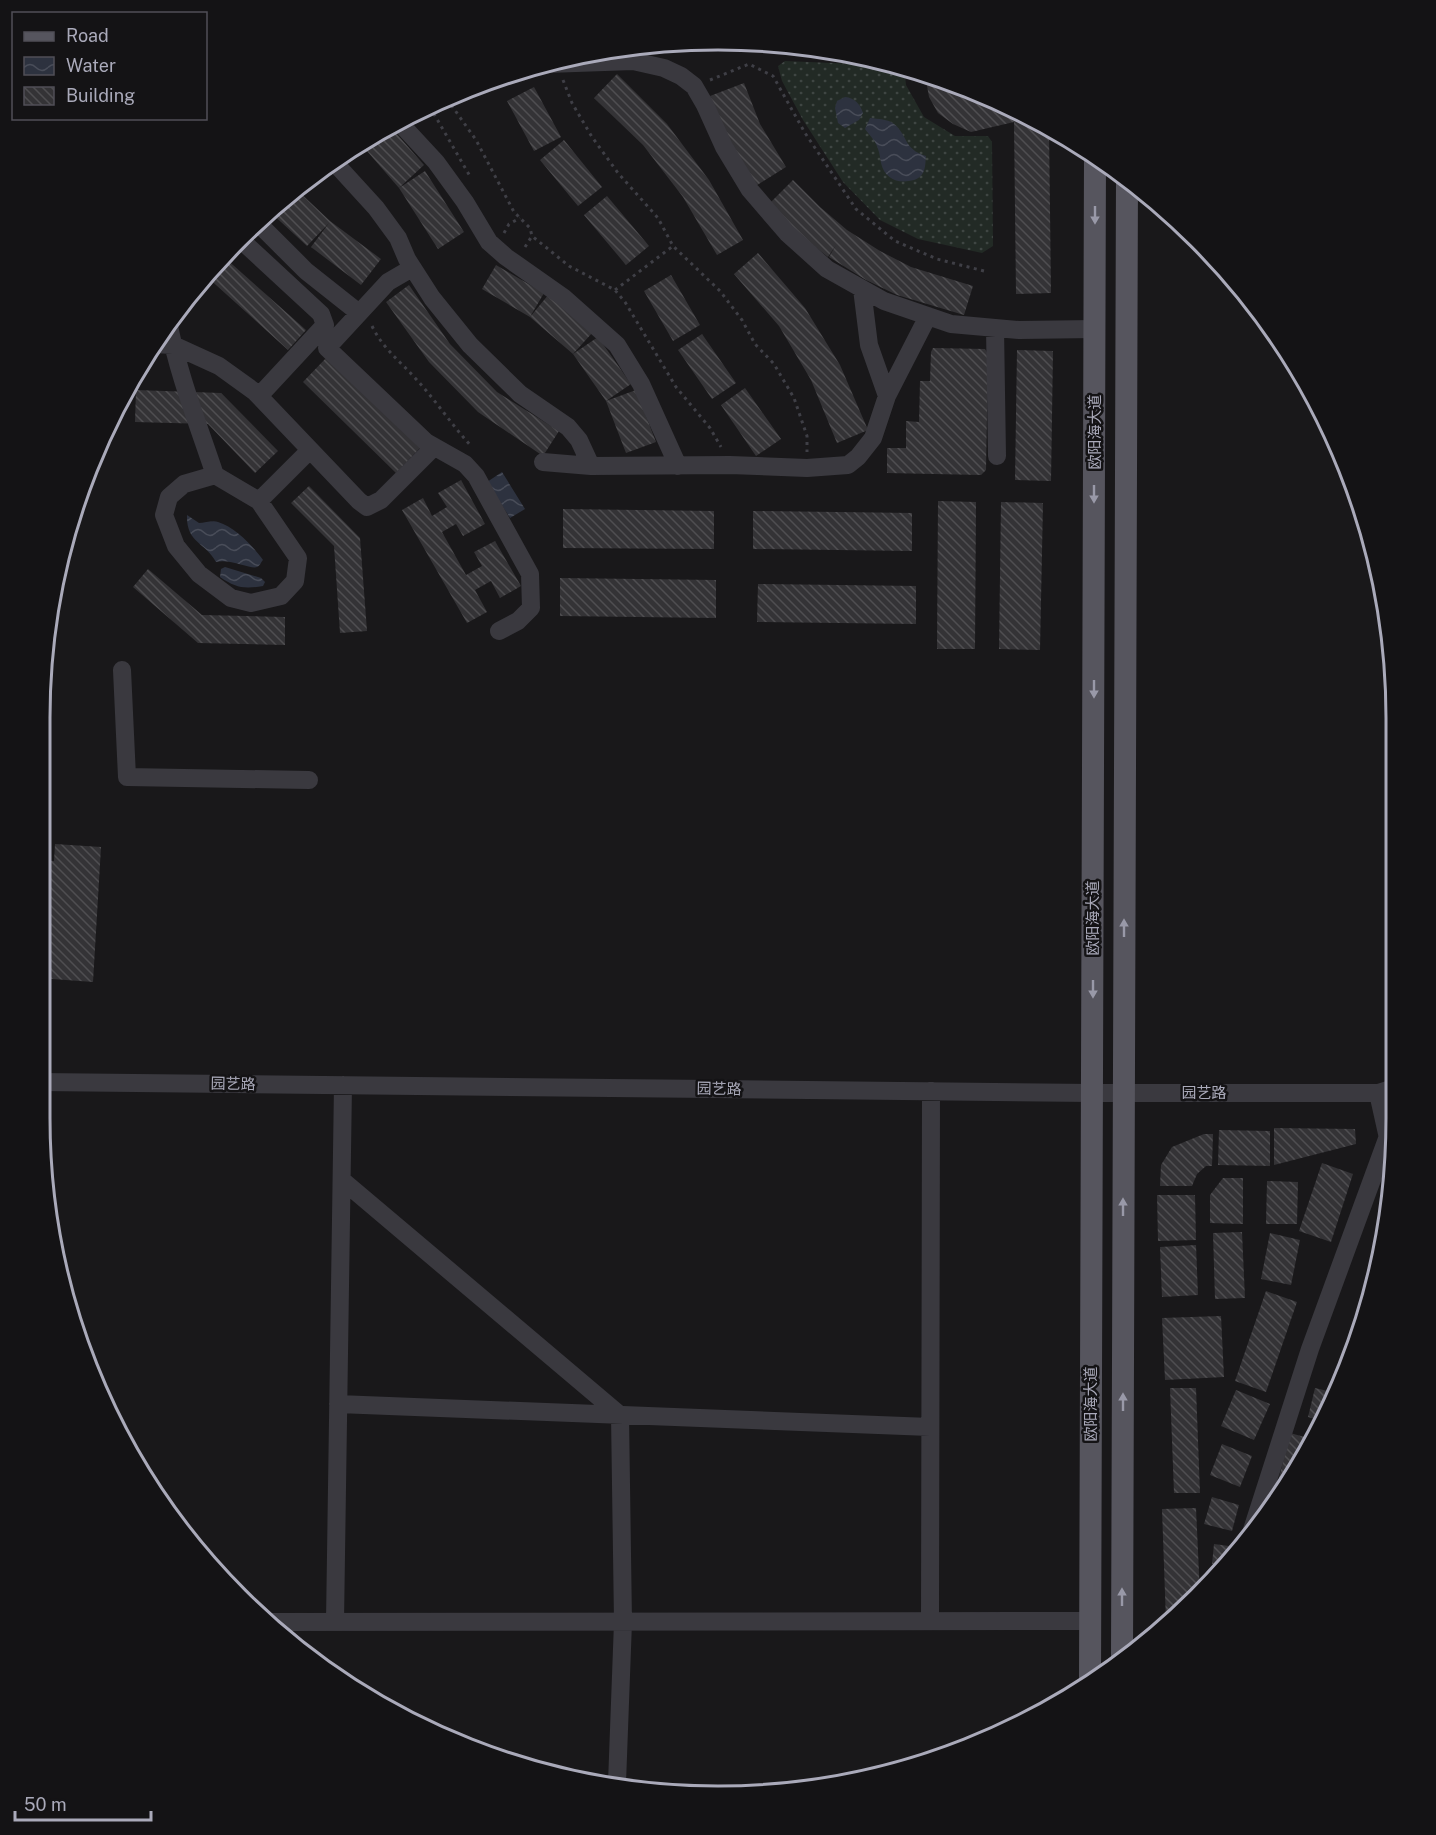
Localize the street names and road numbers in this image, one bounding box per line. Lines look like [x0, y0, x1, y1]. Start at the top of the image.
street label: 欧阳海大道 [1086, 394, 1103, 470]
street label: 欧阳海大道 [1084, 880, 1101, 956]
street label: 园艺路 [210, 1075, 256, 1092]
street label: 园艺路 [696, 1080, 742, 1097]
street label: 园艺路 [1181, 1084, 1227, 1101]
street label: 欧阳海大道 [1082, 1366, 1099, 1442]

